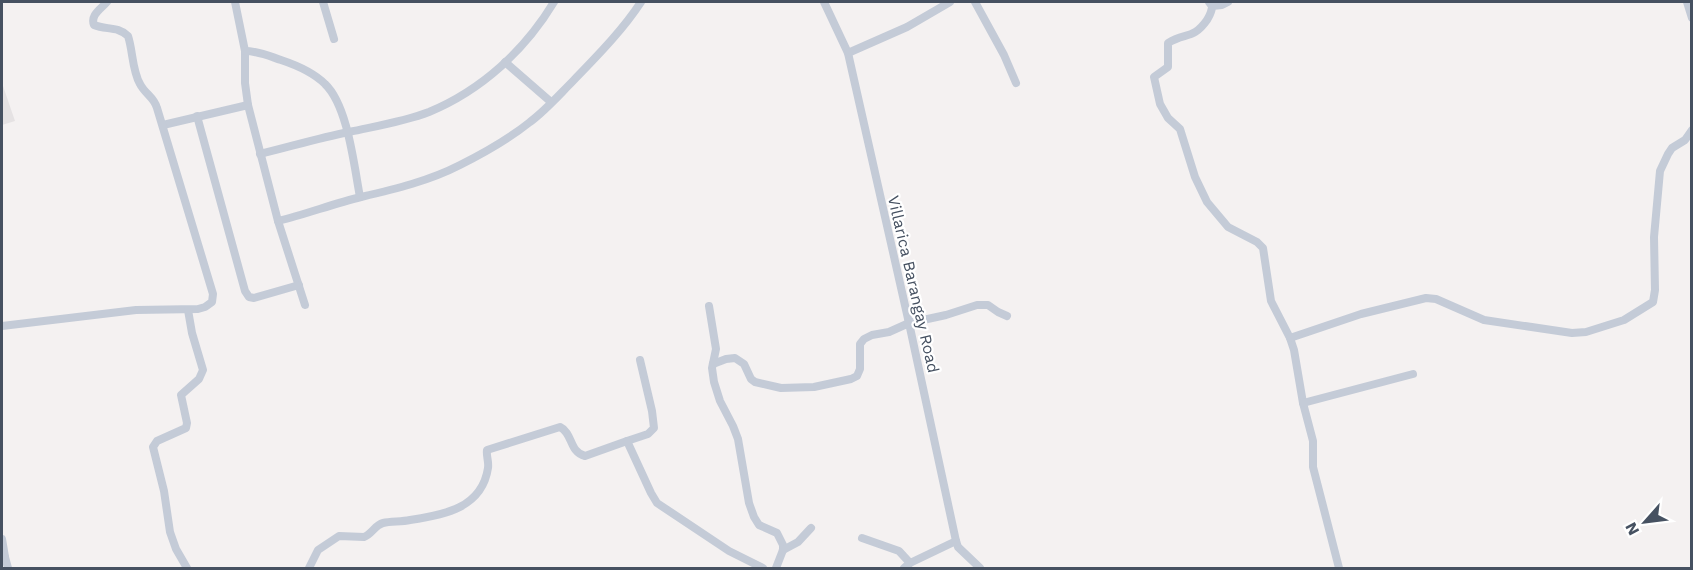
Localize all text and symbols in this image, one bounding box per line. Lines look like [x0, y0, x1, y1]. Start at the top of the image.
street label: Villarica Barangay Road [884, 193, 943, 375]
north arrow [1615, 492, 1675, 552]
text: N [1621, 519, 1643, 539]

